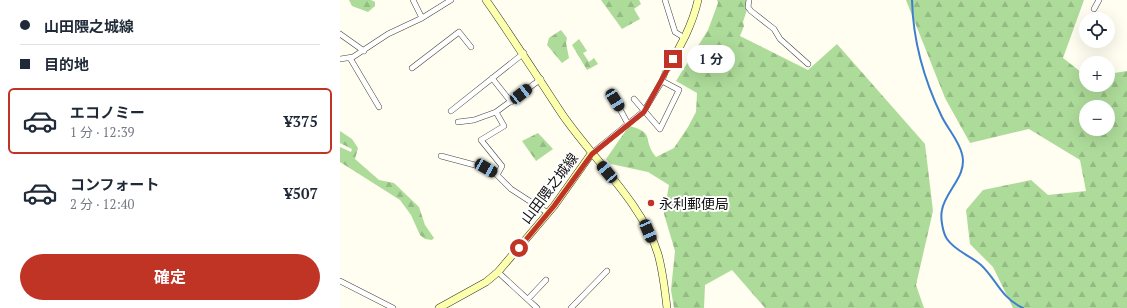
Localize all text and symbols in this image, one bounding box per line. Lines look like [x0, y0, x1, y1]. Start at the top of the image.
map controls [1079, 12, 1115, 136]
button: locate [1079, 12, 1115, 48]
text: 山田隈之城線 [44, 16, 134, 36]
callout: 1 分 [687, 45, 735, 73]
route end [664, 50, 682, 68]
text: 1 分 [699, 50, 723, 68]
text: 目的地 [44, 54, 89, 74]
button: + [1079, 56, 1115, 92]
car [508, 82, 534, 106]
car [604, 87, 626, 113]
button: − [1079, 100, 1115, 136]
text: エコノミー [70, 102, 145, 122]
icon: car [22, 103, 58, 139]
text: ¥375 [284, 111, 318, 131]
text: 1 分 · 12:39 [70, 123, 135, 141]
street label: 山田隈之城線 [516, 149, 582, 227]
car [473, 157, 499, 179]
car [595, 159, 619, 185]
text: コンフォート [70, 174, 160, 194]
icon: car [22, 175, 58, 211]
text: ¥507 [284, 183, 318, 203]
place label: 永利郵便局 [659, 194, 729, 213]
text: 2 分 · 12:40 [70, 195, 135, 213]
marker: 永利郵便局 [646, 198, 656, 208]
car [638, 218, 658, 244]
route start [510, 239, 528, 257]
button: 確定 [20, 254, 320, 300]

